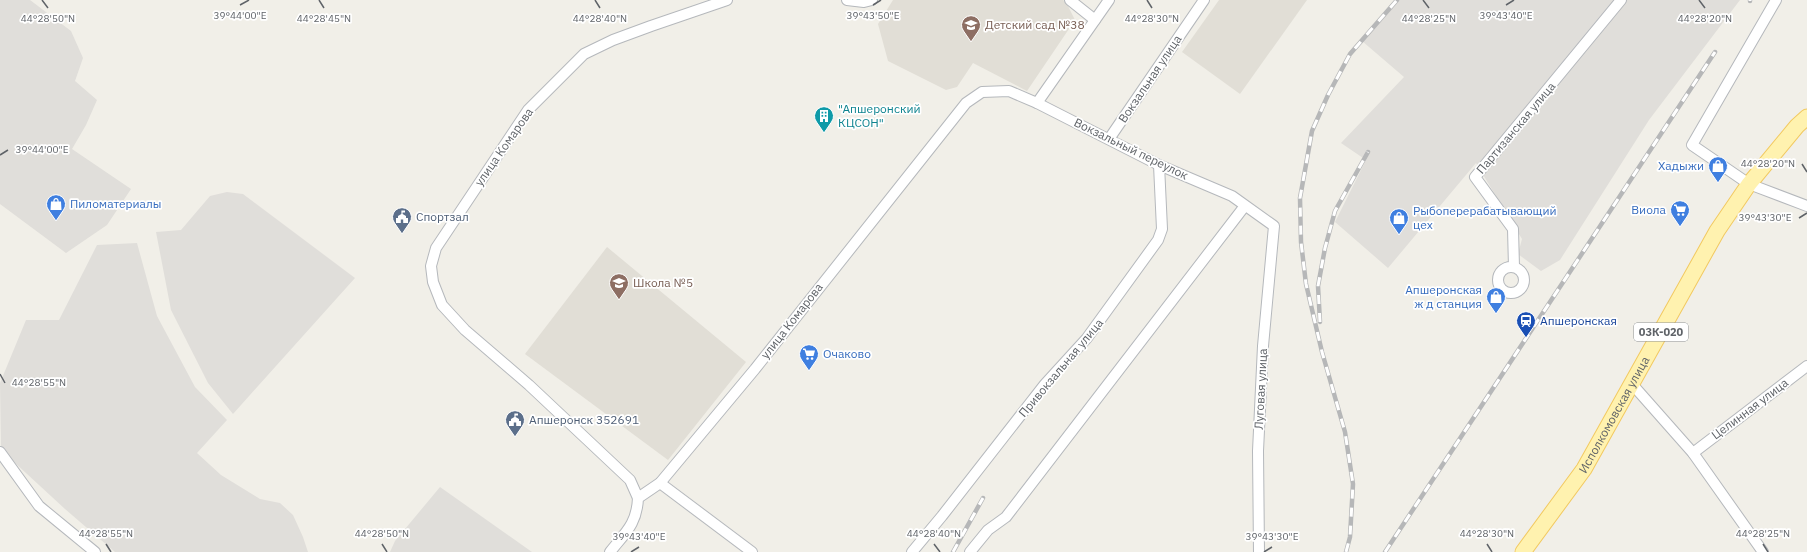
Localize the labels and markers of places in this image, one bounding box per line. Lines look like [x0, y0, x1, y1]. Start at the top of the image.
school or university icon: Детский сад №38 [960, 14, 982, 42]
place label: Детский сад №38 [985, 17, 1085, 32]
place label: "Апшеронский КЦСОН" [838, 101, 921, 130]
building icon: "Апшеронский КЦСОН" [813, 105, 835, 133]
shop icon: Хадыжи [1707, 155, 1729, 183]
place label: Хадыжи [1658, 158, 1704, 173]
shop icon: Пиломатериалы [45, 193, 67, 221]
place label: Пиломатериалы [70, 196, 162, 211]
supermarket icon: Виола [1669, 199, 1691, 227]
place label: Виола [1631, 202, 1667, 217]
place label: Рыбоперерабатывающий цех [1413, 203, 1557, 232]
public building icon: Спортзал [391, 206, 413, 234]
shop icon: Рыбоперерабатывающий цех [1388, 207, 1410, 235]
place label: Спортзал [416, 209, 469, 224]
school or university icon: Школа №5 [608, 272, 630, 300]
place label: Школа №5 [633, 275, 693, 290]
place label: Апшеронская ж д станция [1405, 282, 1482, 311]
shop icon: Апшеронская ж д станция [1485, 286, 1507, 314]
station icon: Апшеронская [1515, 310, 1537, 338]
place label: Апшеронская [1540, 313, 1617, 328]
supermarket icon: Очаково [798, 343, 820, 371]
place label: Очаково [823, 346, 871, 361]
public building icon: Апшеронск 352691 [504, 409, 526, 437]
place label: Апшеронск 352691 [529, 412, 639, 427]

